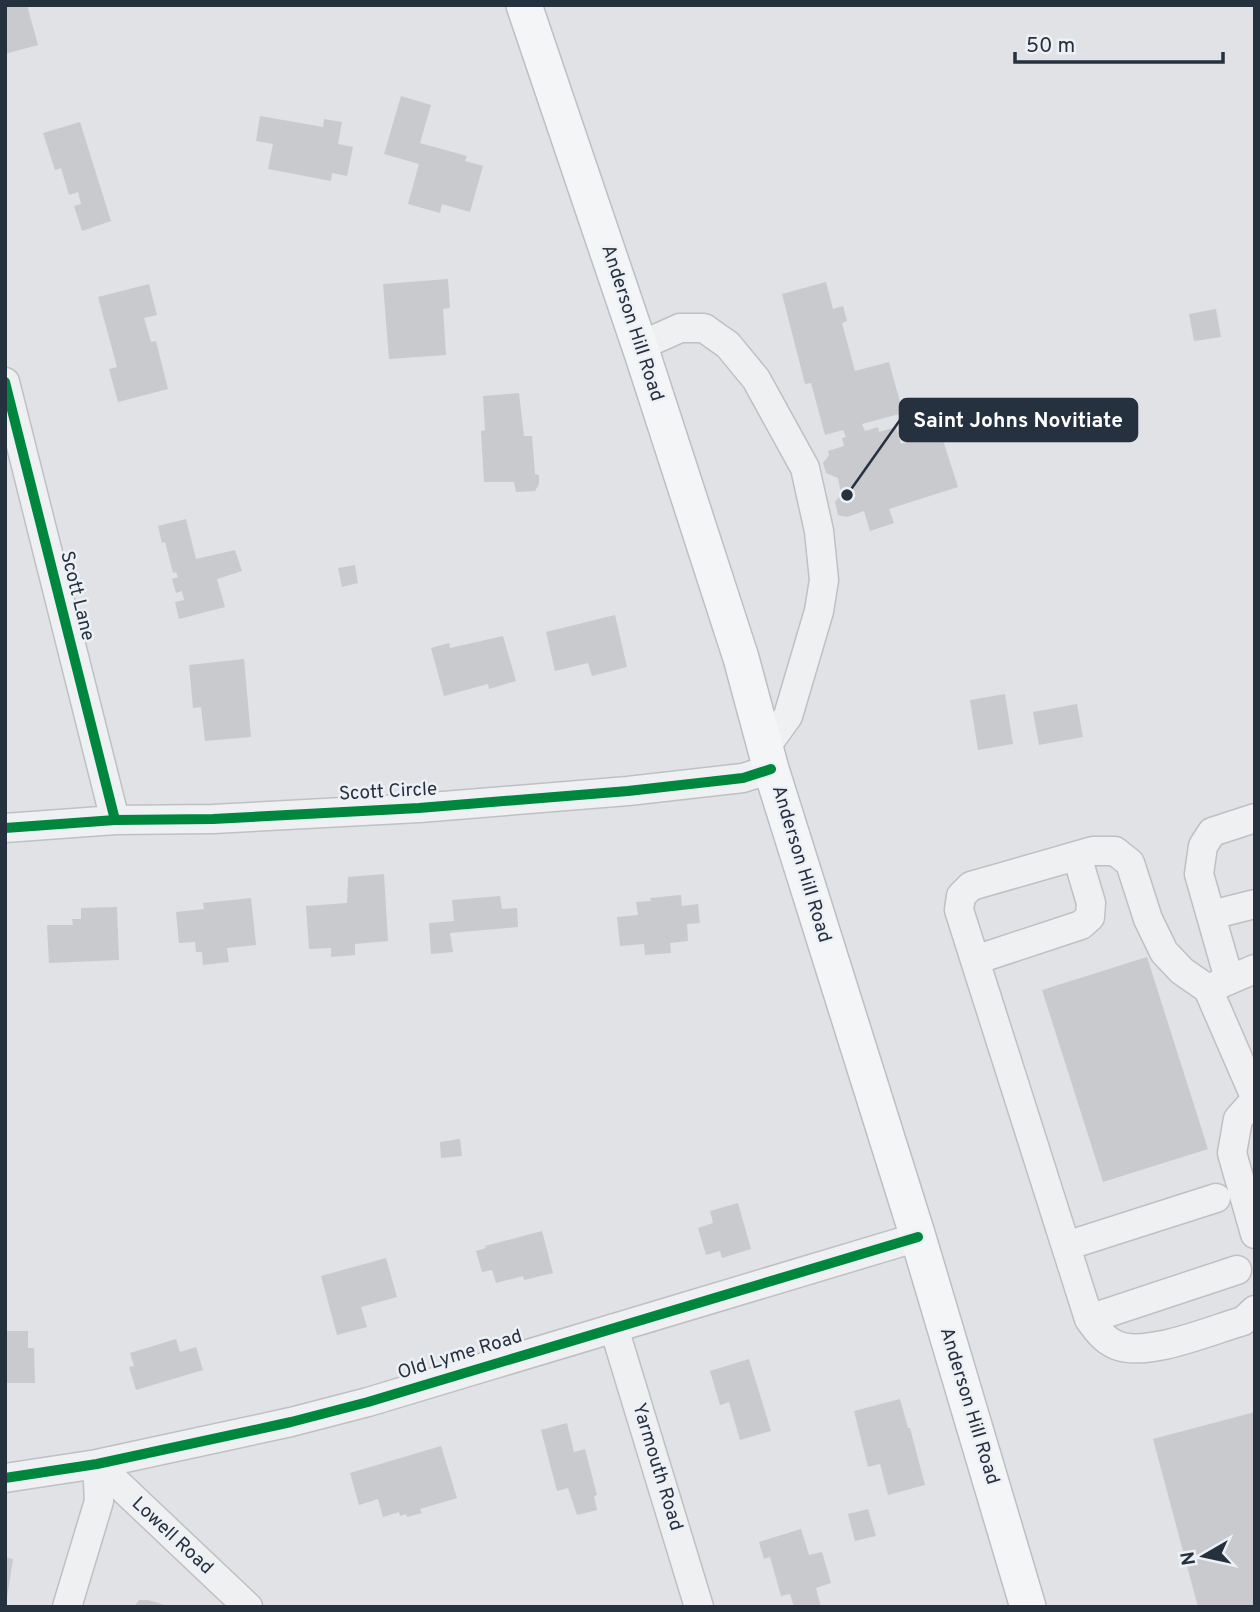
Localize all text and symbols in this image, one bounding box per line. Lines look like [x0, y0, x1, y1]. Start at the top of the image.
scale bar [1015, 21, 1223, 65]
text: 50 m [1026, 33, 1075, 60]
street label: Anderson Hill Road [595, 242, 669, 404]
callout: Saint Johns Novitiate [900, 399, 1137, 441]
text: Saint Johns Novitiate [913, 408, 1123, 435]
street label: Scott Lane [54, 549, 100, 643]
street label: Scott Circle [338, 777, 438, 807]
street label: Anderson Hill Road [766, 783, 836, 945]
street label: Old Lyme Road [395, 1325, 525, 1385]
street label: Anderson Hill Road [934, 1325, 1004, 1487]
street label: Yarmouth Road [626, 1400, 688, 1534]
street label: Lowell Road [126, 1492, 218, 1580]
north arrow [1169, 1521, 1239, 1591]
text: N [1176, 1550, 1202, 1567]

